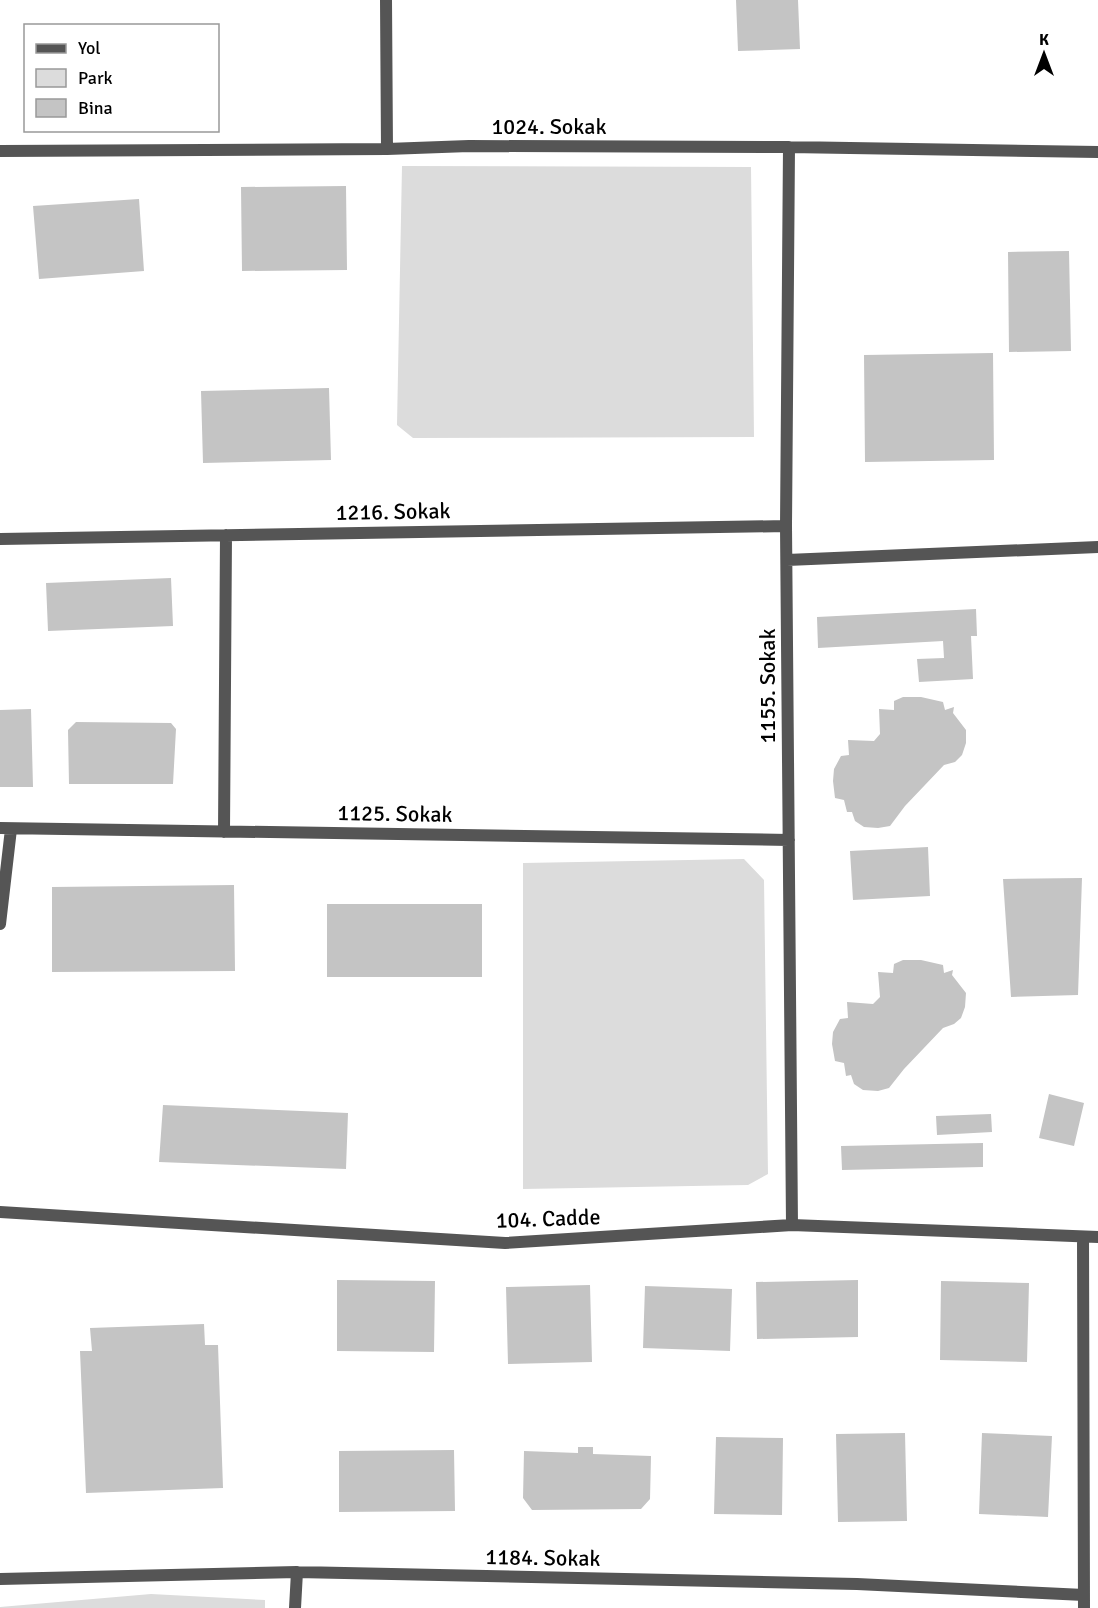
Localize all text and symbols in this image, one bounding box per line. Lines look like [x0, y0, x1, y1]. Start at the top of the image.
legend [24, 24, 219, 132]
north arrow [1014, 24, 1074, 84]
text: K [1039, 30, 1049, 50]
text: Yol [78, 37, 101, 59]
text: Park [78, 67, 113, 89]
text: Bina [78, 97, 113, 119]
street label: 1024. Sokak [491, 113, 607, 140]
street label: 1216. Sokak [335, 497, 451, 526]
street label: 1155. Sokak [754, 628, 781, 744]
street label: 1125. Sokak [337, 799, 453, 828]
street label: 104. Cadde [495, 1203, 601, 1234]
street label: 1184. Sokak [485, 1543, 601, 1572]

